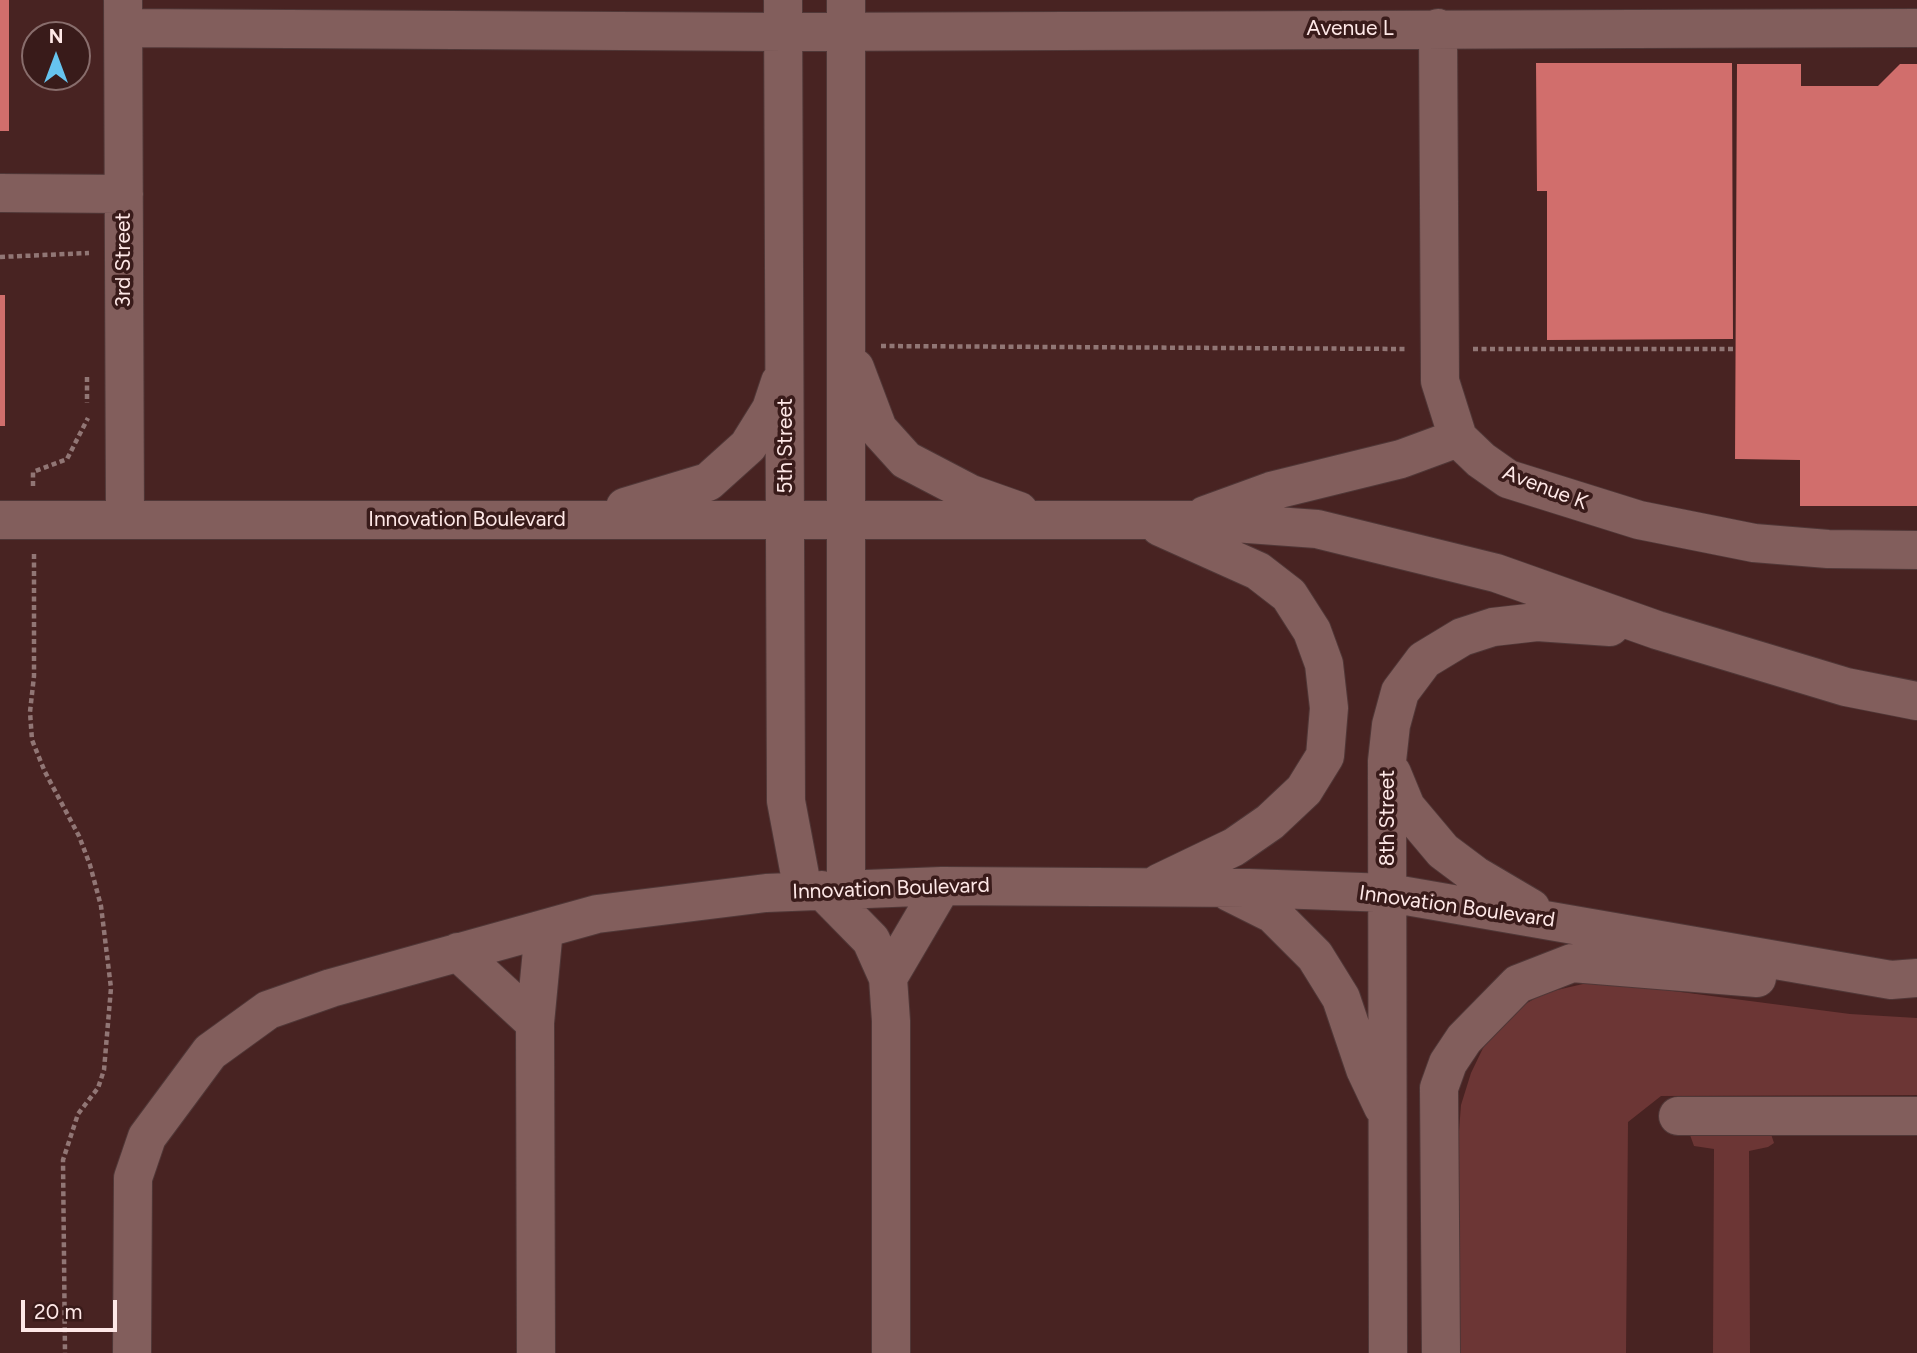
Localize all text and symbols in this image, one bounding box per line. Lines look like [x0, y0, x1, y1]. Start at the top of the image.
street label: Avenue L [1306, 16, 1394, 42]
north arrow [21, 21, 91, 91]
text: N [49, 25, 63, 48]
street label: 3rd Street [111, 213, 137, 307]
street label: 5th Street [773, 398, 799, 494]
street label: Avenue K [1499, 460, 1591, 516]
street label: Innovation Boulevard [368, 507, 566, 533]
street label: 8th Street [1375, 770, 1401, 866]
street label: Innovation Boulevard [792, 873, 990, 905]
street label: Innovation Boulevard [1357, 881, 1557, 933]
scale bar [24, 1286, 121, 1330]
text: 20 m [34, 1299, 82, 1324]

